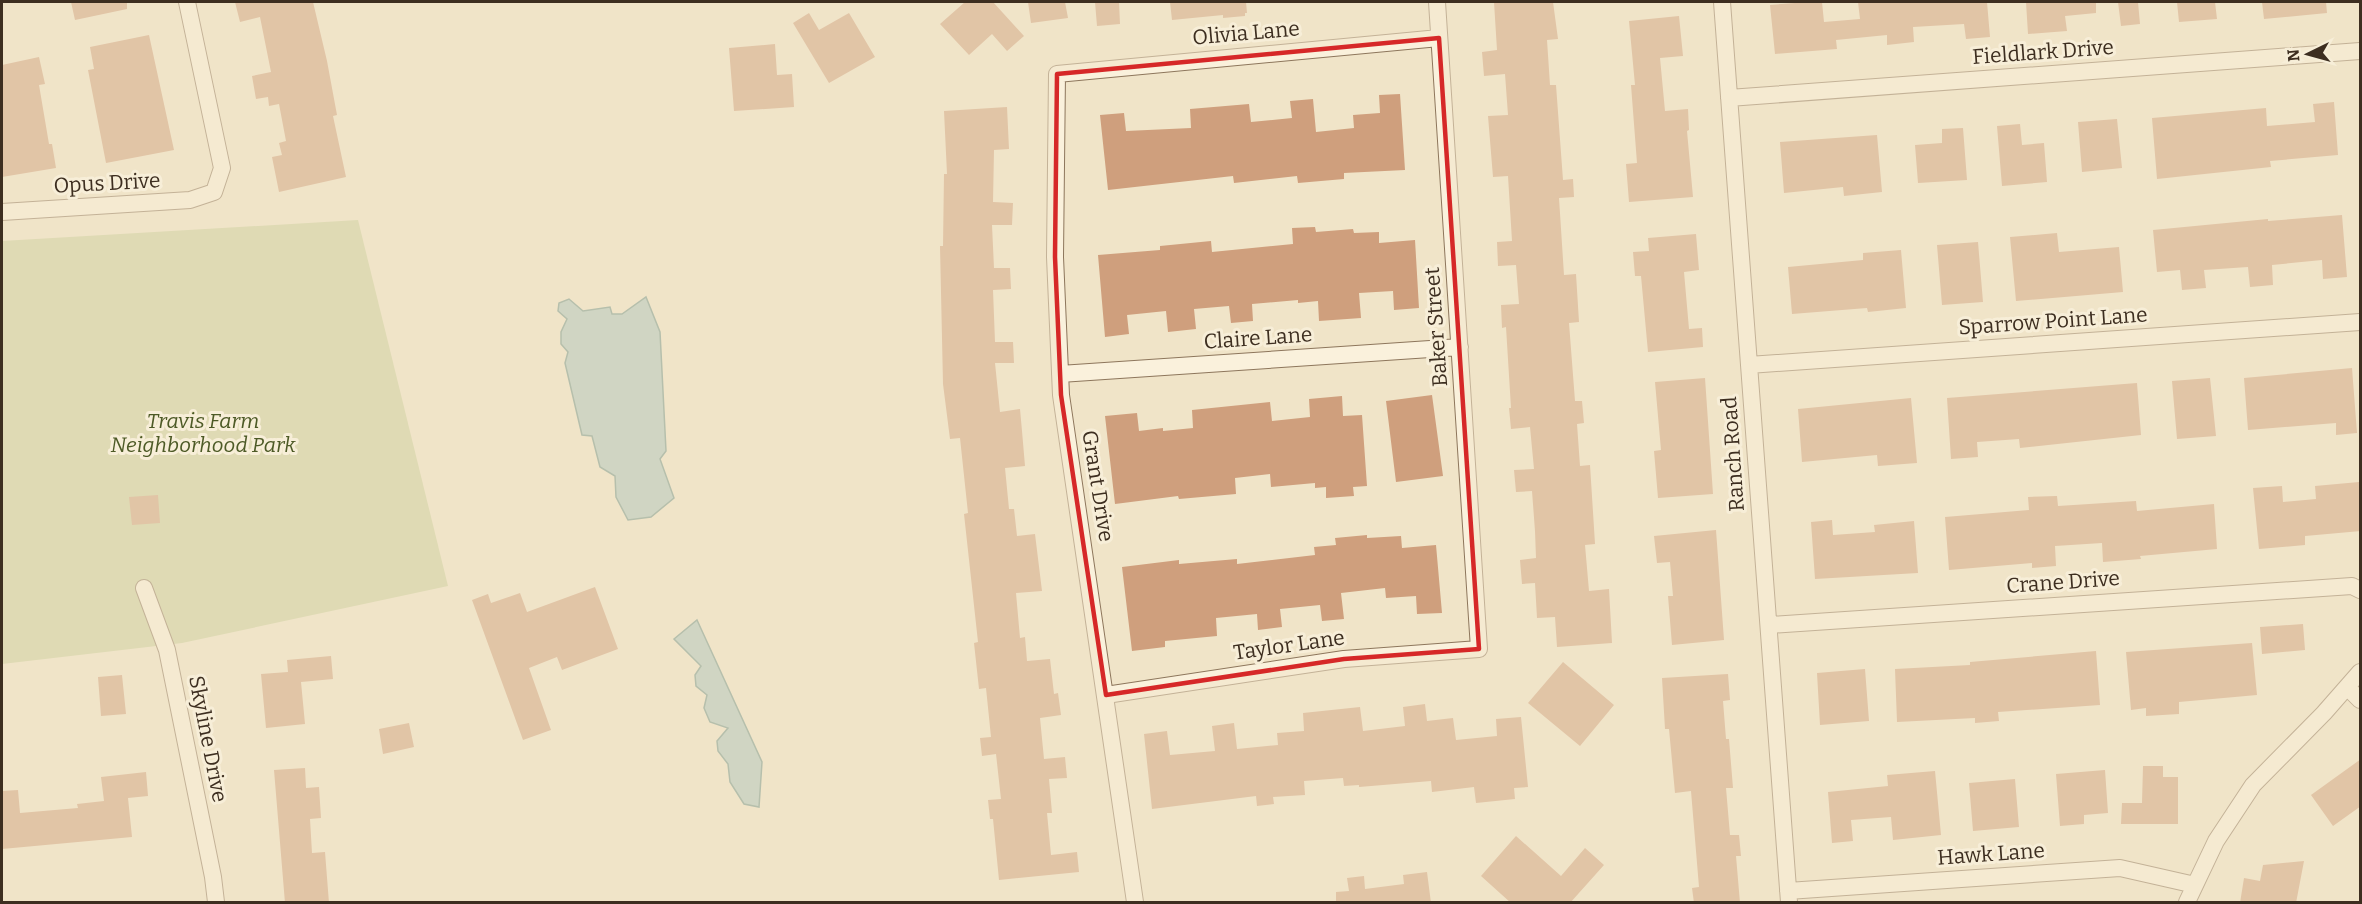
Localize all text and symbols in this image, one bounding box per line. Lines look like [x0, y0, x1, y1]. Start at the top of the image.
street label: Olivia Lane [1191, 15, 1301, 51]
north arrow [2278, 24, 2338, 84]
street label: Fieldlark Drive [1971, 34, 2115, 70]
text: N [2284, 48, 2304, 62]
street label: Opus Drive [53, 167, 161, 199]
street label: Baker Street [1419, 266, 1453, 388]
street label: Sparrow Point Lane [1958, 301, 2148, 341]
street label: Claire Lane [1203, 321, 1313, 355]
street label: Ranch Road [1716, 396, 1750, 512]
park label: Travis Farm Neighborhood Park [110, 408, 296, 458]
street label: Grant Drive [1076, 428, 1120, 544]
street label: Crane Drive [2005, 565, 2121, 599]
street label: Taylor Lane [1232, 624, 1346, 666]
street label: Skyline Drive [183, 674, 233, 804]
street label: Hawk Lane [1936, 837, 2046, 871]

